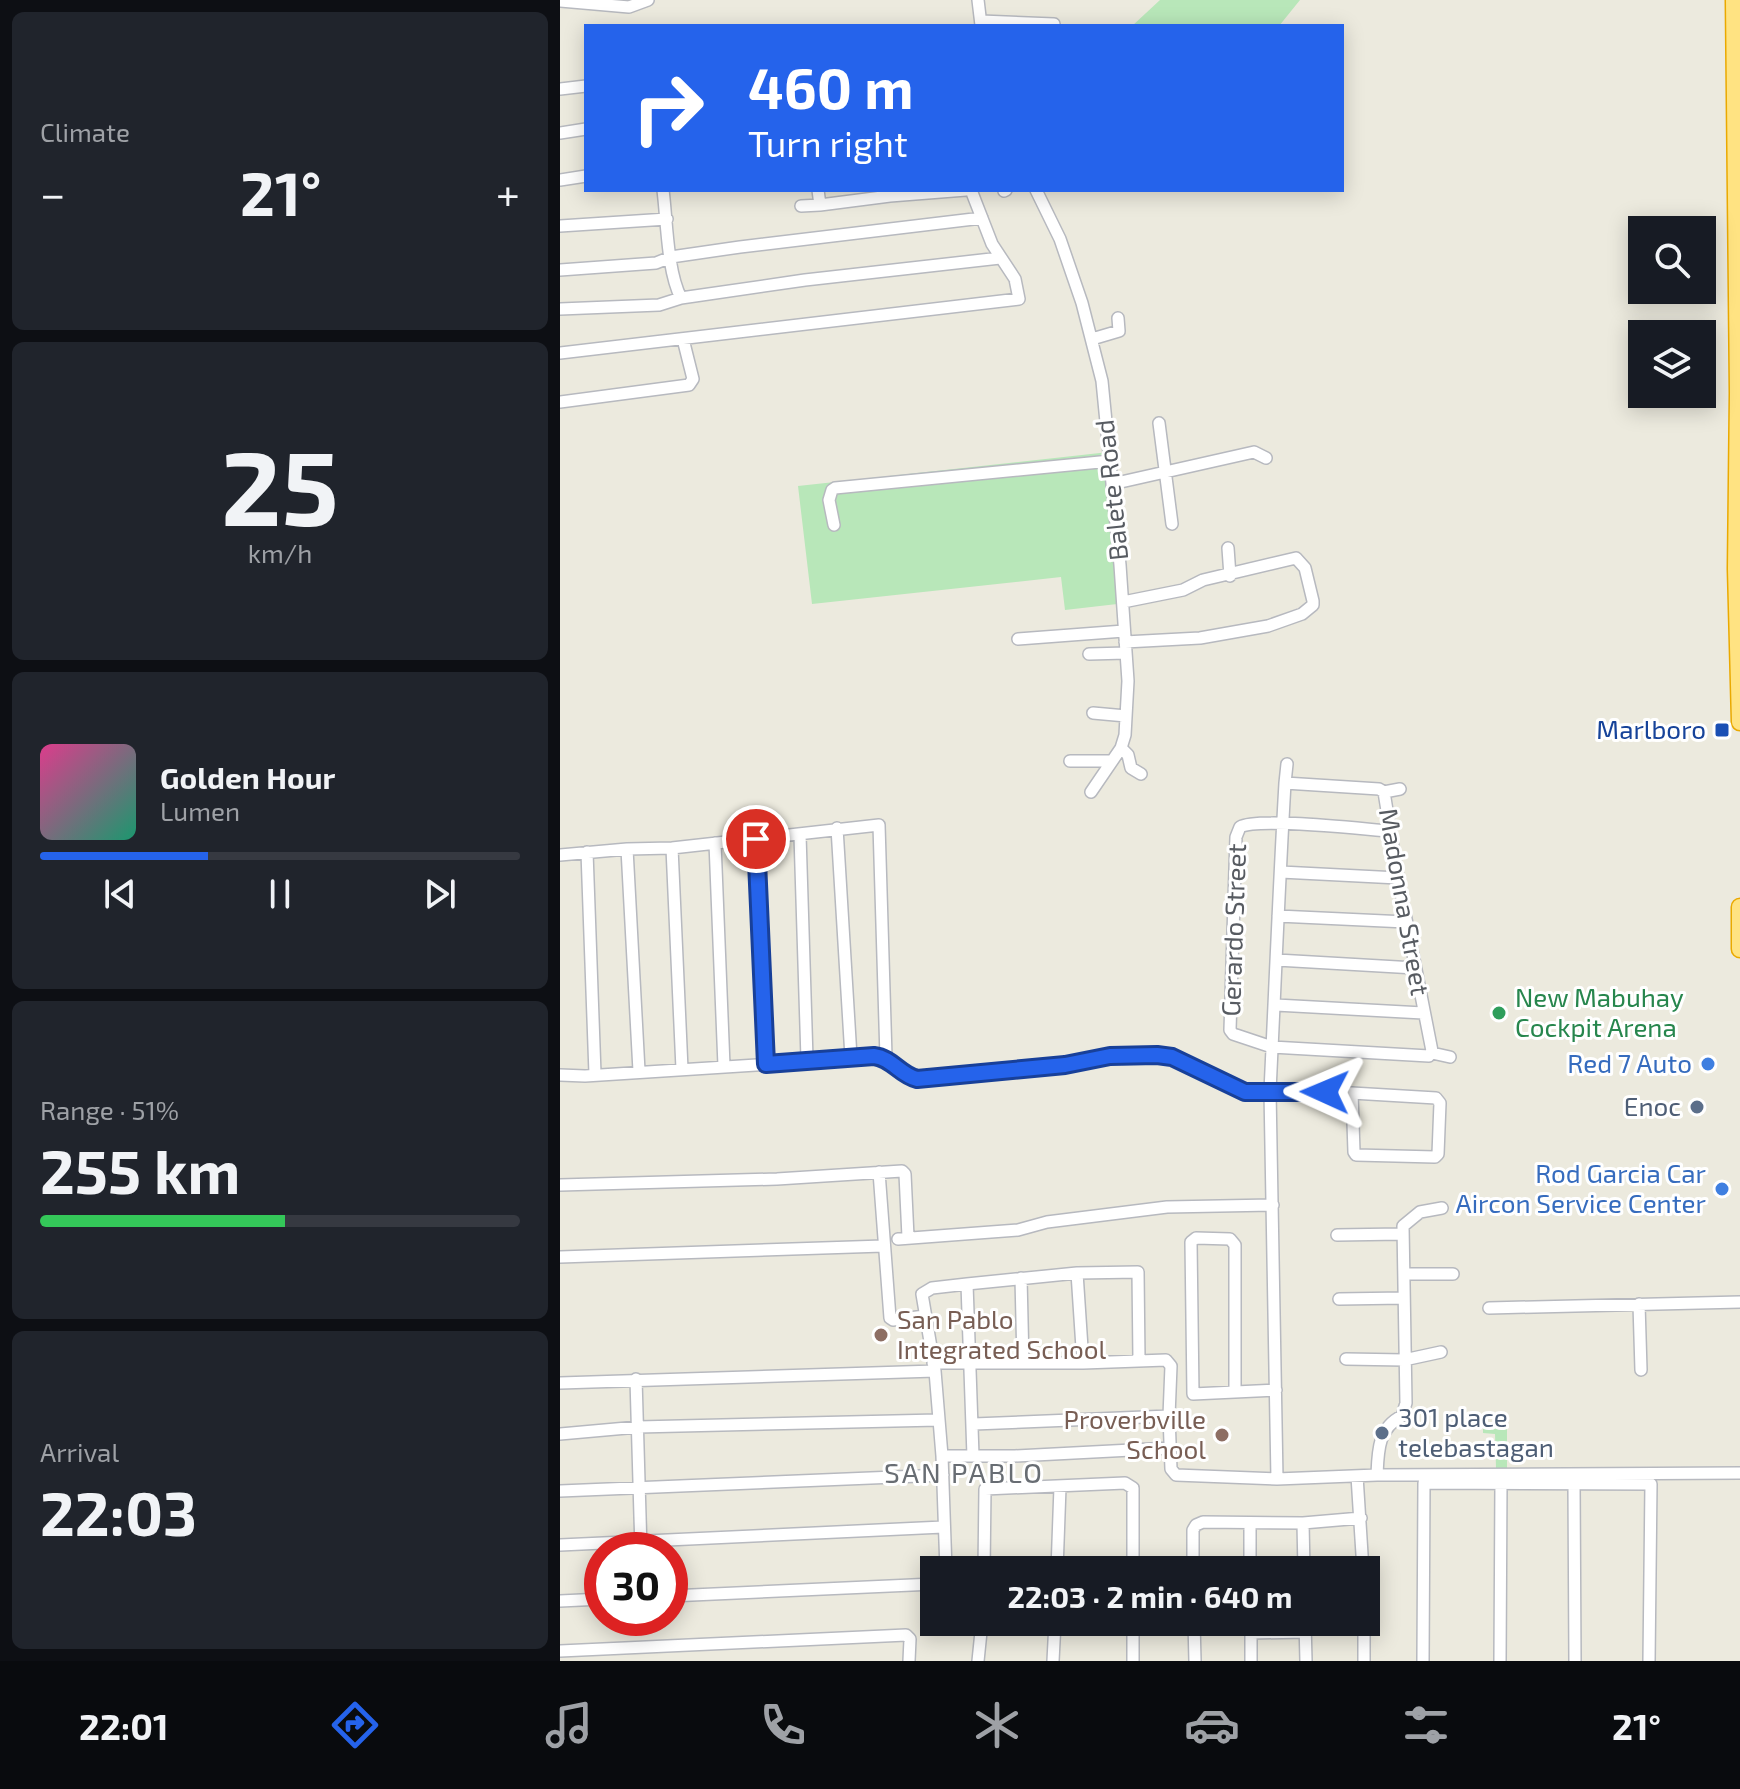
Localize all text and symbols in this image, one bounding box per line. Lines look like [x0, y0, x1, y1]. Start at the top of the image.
text: 460 m [748, 53, 913, 120]
icon: right [616, 56, 720, 160]
text: Climate [40, 116, 130, 147]
text: Turn right [748, 121, 908, 164]
text: 21° [240, 156, 321, 228]
text: − [40, 166, 66, 219]
text: + [496, 166, 520, 219]
map controls [1628, 216, 1716, 408]
button: search [1628, 216, 1716, 304]
button: layers [1628, 320, 1716, 408]
street label: Balete Road [1088, 418, 1133, 562]
text: 25 [221, 422, 339, 547]
text: km/h [248, 537, 312, 568]
place label: Marlboro [1596, 713, 1706, 744]
marker: Marlboro [1713, 721, 1731, 739]
text: Golden Hour [160, 759, 335, 795]
text: Lumen [160, 795, 240, 826]
pin [722, 805, 790, 873]
street label: Madonna Street [1374, 806, 1437, 998]
icon: arrive [734, 817, 778, 861]
street label: Gerardo Street [1214, 843, 1251, 1017]
icon: previous [98, 872, 142, 916]
icon: pause [258, 872, 302, 916]
icon: next [418, 872, 462, 916]
place label: New Mabuhay Cockpit Arena [1515, 981, 1684, 1042]
marker: New Mabuhay Cockpit Arena [1490, 1004, 1508, 1022]
place label: Red 7 Auto [1567, 1047, 1692, 1078]
position arrow [1283, 1050, 1367, 1134]
marker: Red 7 Auto [1699, 1055, 1717, 1073]
place label: Enoc [1624, 1090, 1681, 1121]
text: Range · 51% [40, 1094, 179, 1125]
marker: Enoc [1688, 1098, 1706, 1116]
text: 255 km [40, 1134, 240, 1206]
place label: Rod Garcia Car Aircon Service Center [1455, 1157, 1706, 1218]
marker: Rod Garcia Car Aircon Service Center [1713, 1180, 1731, 1198]
place label: San Pablo Integrated School [897, 1303, 1107, 1364]
marker: San Pablo Integrated School [872, 1326, 890, 1344]
place label: 301 place telebastagan [1398, 1401, 1554, 1462]
place label: Proverbville School [1064, 1403, 1206, 1464]
marker: 301 place telebastagan [1373, 1424, 1391, 1442]
marker: Proverbville School [1213, 1426, 1231, 1444]
text: Arrival [40, 1436, 119, 1467]
district label: SAN PABLO [884, 1455, 1044, 1489]
text: 22:03 [40, 1476, 197, 1548]
speed limit sign: 30 [584, 1532, 688, 1636]
text: 22:03 · 2 min · 640 m [1008, 1578, 1292, 1614]
icon: directions [327, 1697, 383, 1753]
icon: music [541, 1697, 597, 1753]
icon: phone [755, 1697, 811, 1753]
icon: climate [969, 1697, 1025, 1753]
icon: car [1184, 1697, 1240, 1753]
icon: filters [1398, 1697, 1454, 1753]
text: 22:01 [79, 1704, 168, 1747]
text: 21° [1612, 1704, 1661, 1747]

